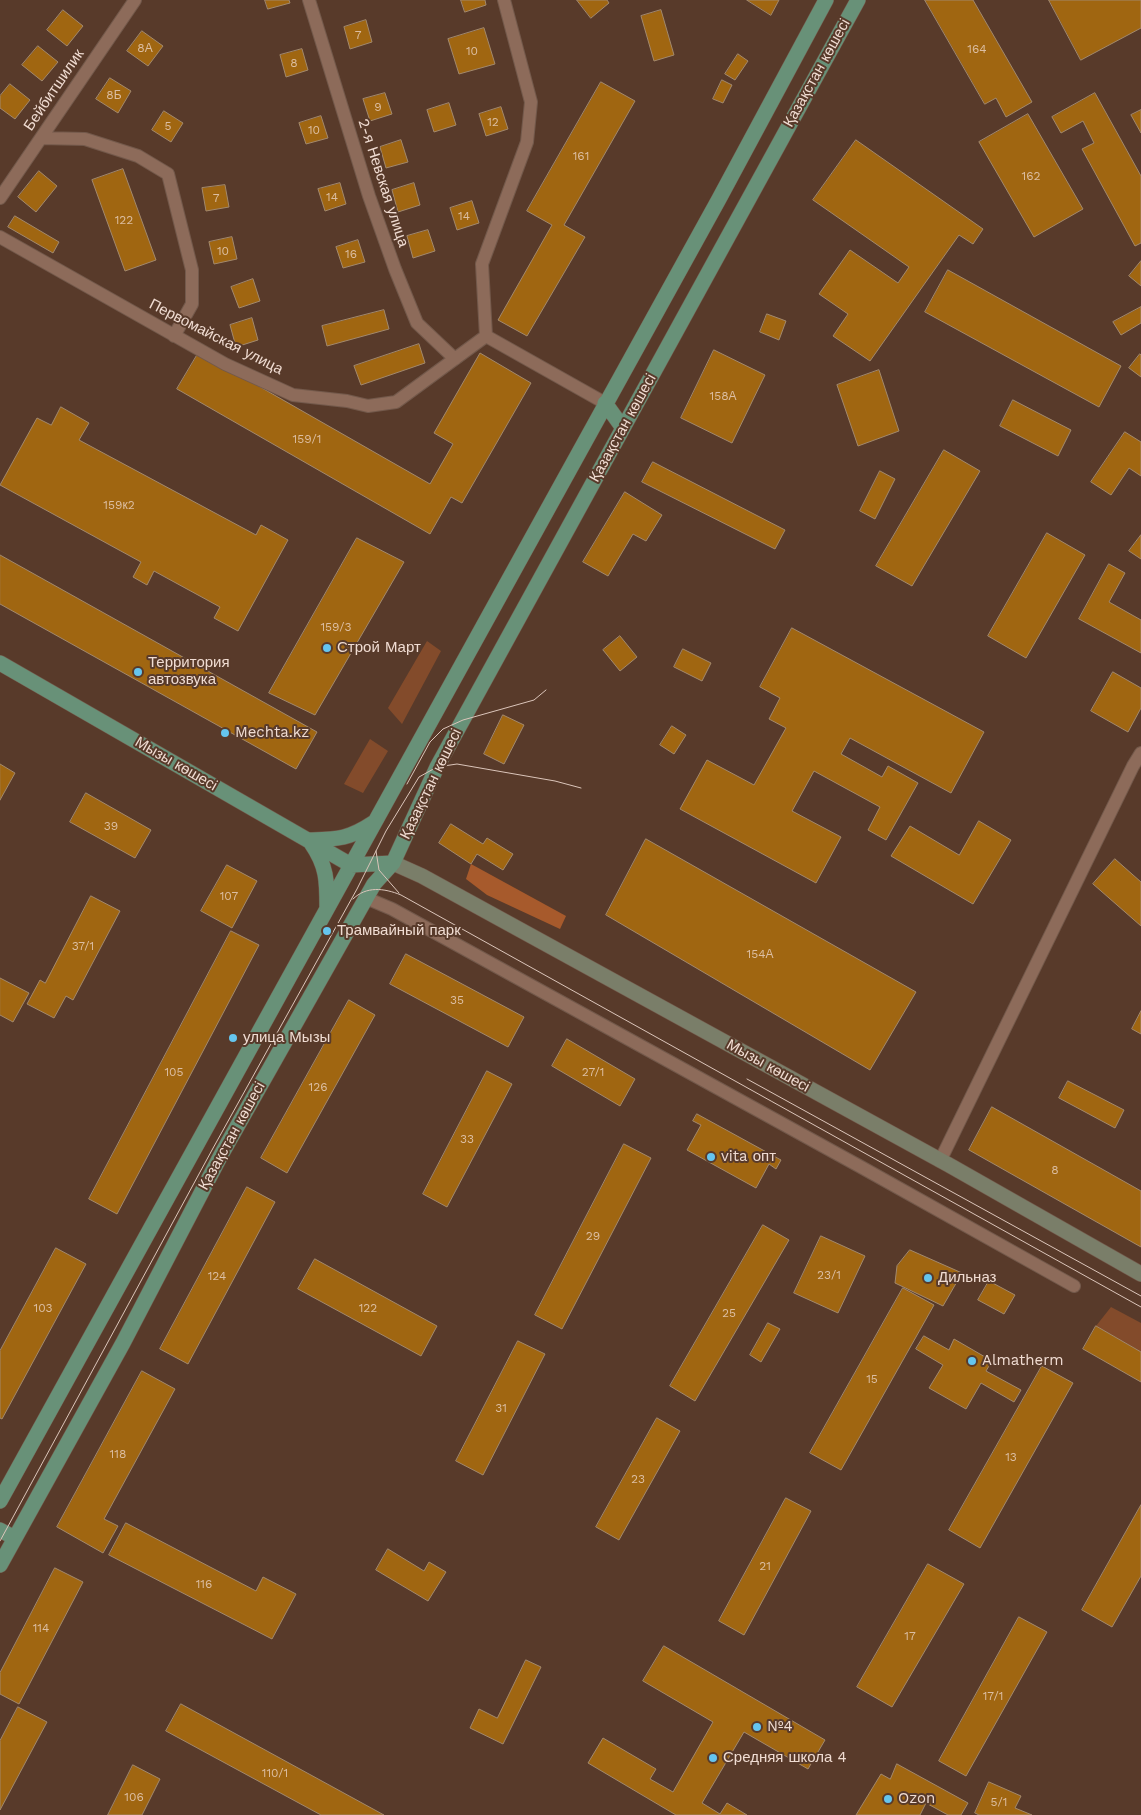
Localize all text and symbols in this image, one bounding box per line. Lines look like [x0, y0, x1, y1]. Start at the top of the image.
street label: Қазақстан көшесі [780, 16, 854, 130]
house number: 7 [355, 28, 361, 42]
house number: 8А [137, 41, 153, 55]
house number: 164 [967, 42, 987, 56]
house number: 10 [466, 44, 478, 58]
street label: Бейбитшилик [20, 46, 88, 134]
house number: 8 [290, 56, 298, 70]
house number: 8Б [106, 88, 122, 102]
house number: 9 [374, 100, 382, 114]
house number: 12 [487, 115, 499, 129]
street label: 2-я Невская улица [354, 117, 412, 249]
house number: 5 [165, 119, 171, 133]
house number: 10 [308, 123, 320, 137]
house number: 161 [573, 149, 589, 163]
house number: 162 [1022, 169, 1040, 183]
house number: 14 [326, 190, 338, 204]
house number: 7 [213, 191, 219, 205]
house number: 14 [458, 209, 470, 223]
house number: 122 [115, 213, 133, 227]
house number: 10 [217, 244, 229, 258]
house number: 16 [345, 247, 357, 261]
street label: Первомайская улица [146, 295, 286, 379]
street label: Қазақстан көшесі [586, 371, 660, 485]
house number: 158А [709, 389, 737, 403]
house number: 159/1 [293, 432, 321, 446]
house number: 159к2 [103, 498, 135, 512]
house number: 159/3 [320, 620, 352, 634]
place label: Строй Март [337, 639, 421, 657]
marker: Строй Март [321, 642, 333, 654]
place label: Территория автозвука [148, 654, 230, 689]
marker: Территория автозвука [132, 666, 144, 678]
place label: Mechta.kz [235, 724, 309, 742]
street label: Қазақстан көшесі [396, 726, 466, 842]
marker: Mechta.kz [219, 727, 231, 739]
street label: Мызы көшесі [132, 733, 220, 795]
house number: 39 [104, 819, 118, 833]
house number: 107 [220, 889, 238, 903]
place label: Трамвайный парк [337, 922, 461, 940]
marker: Трамвайный парк [321, 925, 333, 937]
house number: 37/1 [72, 939, 94, 953]
house number: 154А [747, 947, 773, 961]
house number: 35 [450, 993, 464, 1007]
place label: улица Мызы [243, 1029, 330, 1047]
marker: улица Мызы [227, 1032, 239, 1044]
street label: Мызы көшесі [723, 1036, 813, 1096]
house number: 105 [164, 1065, 184, 1079]
house number: 27/1 [582, 1065, 604, 1079]
street label: Қазақстан көшесі [195, 1079, 269, 1193]
house number: 126 [309, 1080, 327, 1094]
house number: 33 [460, 1132, 474, 1146]
place label: vita опт [721, 1148, 776, 1166]
marker: vita опт [705, 1151, 717, 1163]
house number: 8 [1051, 1163, 1059, 1177]
house number: 29 [586, 1229, 600, 1243]
house number: 23/1 [817, 1268, 841, 1282]
house number: 124 [208, 1269, 226, 1283]
place label: Дильназ [938, 1269, 996, 1287]
marker: Дильназ [922, 1272, 934, 1284]
house number: 103 [34, 1301, 52, 1315]
house number: 122 [359, 1301, 377, 1315]
house number: 25 [722, 1306, 736, 1320]
place label: Almatherm [982, 1352, 1064, 1370]
marker: Almatherm [966, 1355, 978, 1367]
house number: 15 [866, 1372, 878, 1386]
house number: 31 [495, 1401, 507, 1415]
house number: 118 [110, 1447, 126, 1461]
house number: 13 [1005, 1450, 1017, 1464]
house number: 23 [631, 1472, 645, 1486]
house number: 21 [759, 1559, 771, 1573]
house number: 116 [196, 1577, 212, 1591]
house number: 114 [33, 1621, 49, 1635]
house number: 17 [904, 1629, 916, 1643]
house number: 17/1 [983, 1689, 1003, 1703]
place label: №4 [767, 1718, 793, 1736]
marker: №4 [751, 1721, 763, 1733]
place label: Средняя школа 4 [723, 1749, 847, 1767]
marker: Средняя школа 4 [707, 1752, 719, 1764]
house number: 110/1 [262, 1766, 288, 1780]
house number: 106 [124, 1790, 144, 1804]
place label: Ozon [898, 1790, 935, 1808]
marker: Ozon [882, 1793, 894, 1805]
house number: 5/1 [991, 1795, 1007, 1809]

